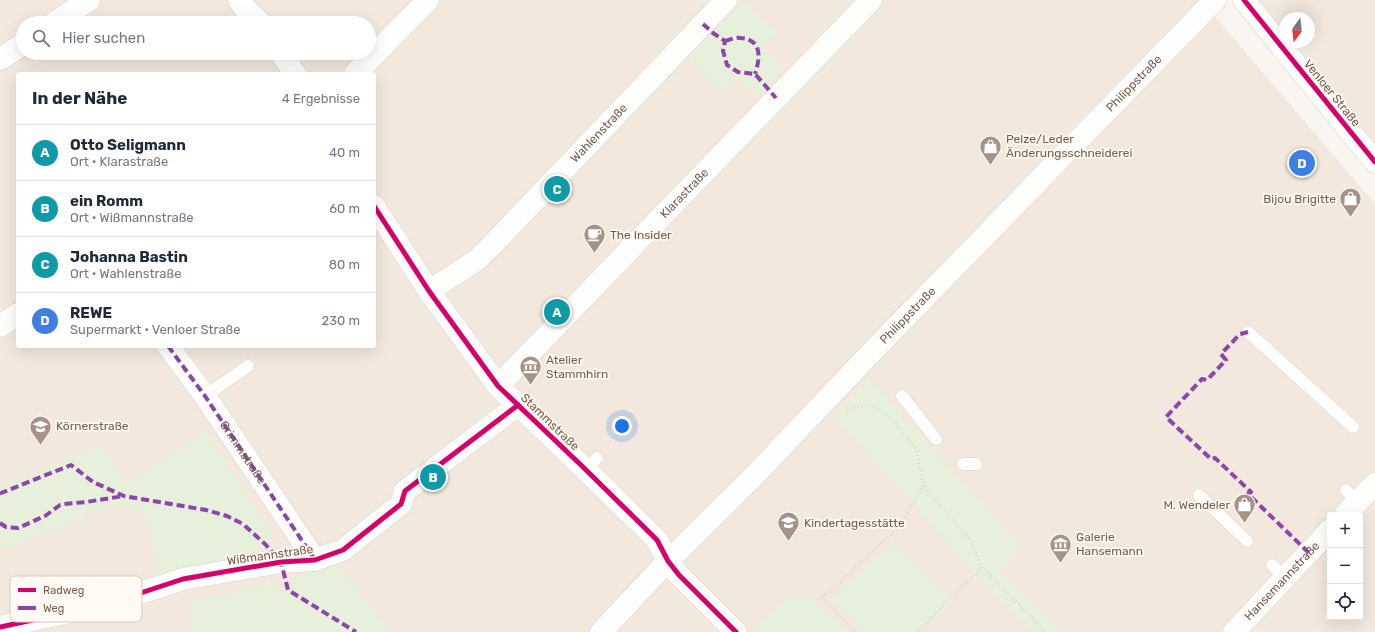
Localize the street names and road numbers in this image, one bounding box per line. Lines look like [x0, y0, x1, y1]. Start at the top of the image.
street label: Philippstraße [1103, 52, 1165, 115]
street label: Venloer Straße [1301, 57, 1363, 129]
street label: Wahlenstraße [568, 101, 630, 165]
street label: Klarastraße [657, 165, 712, 221]
street label: Philippstraße [877, 284, 939, 347]
street label: Stammstraße [518, 391, 582, 454]
street label: Grimmstraße [217, 418, 269, 487]
street label: Hansemannstraße [1242, 539, 1323, 623]
street label: Wißmannstraße [226, 542, 314, 568]

